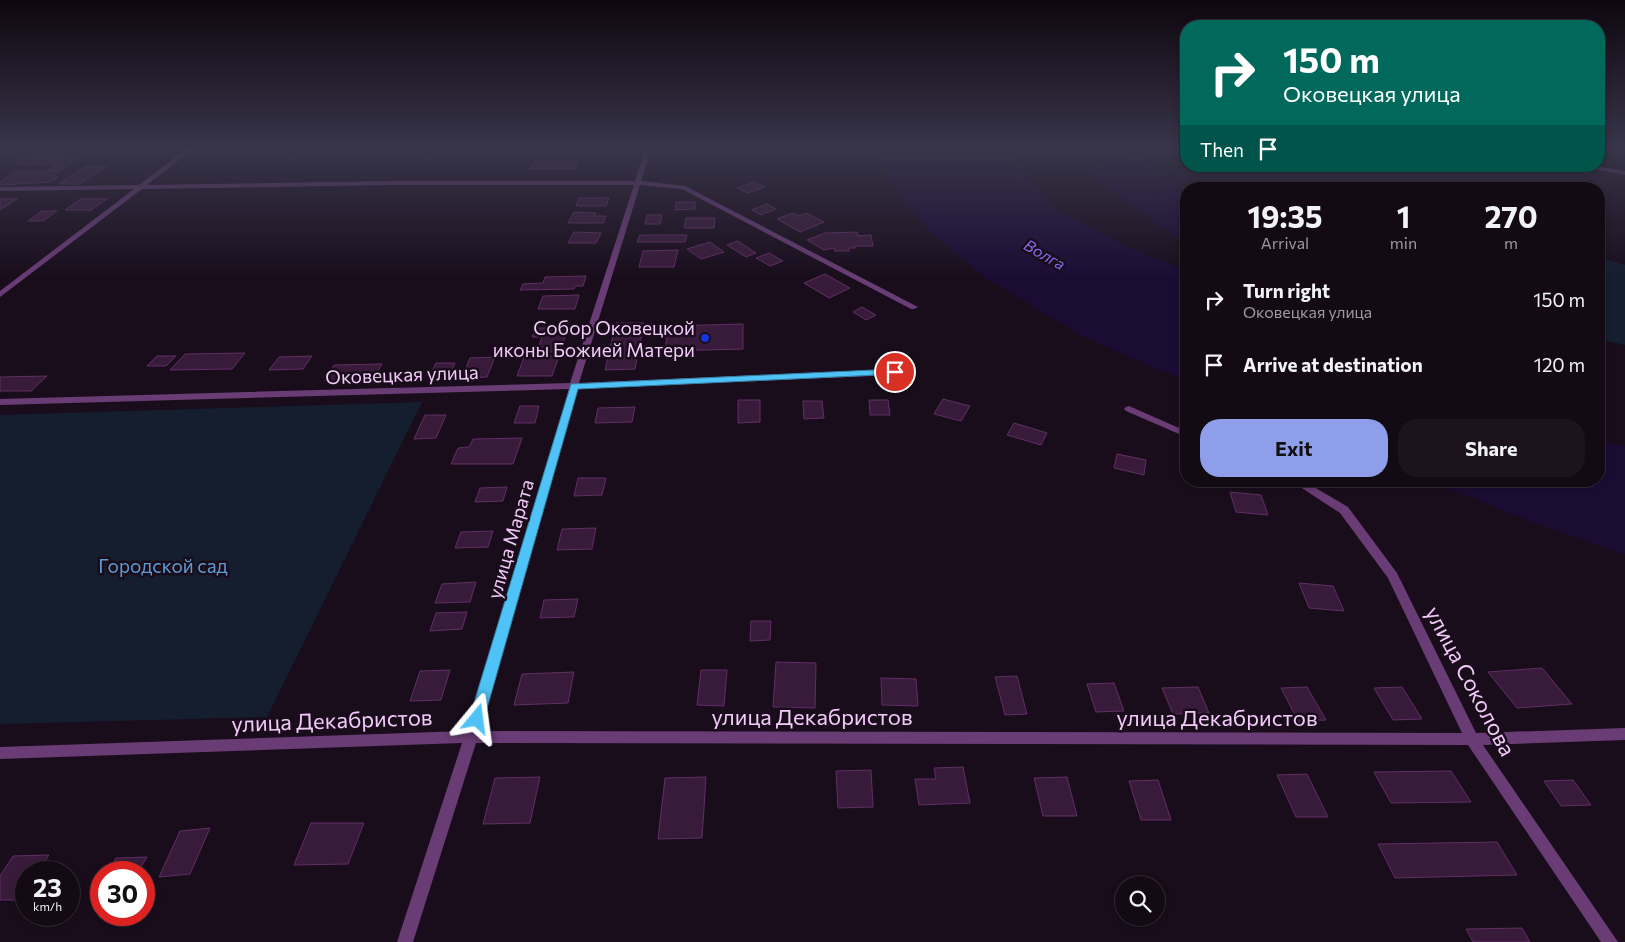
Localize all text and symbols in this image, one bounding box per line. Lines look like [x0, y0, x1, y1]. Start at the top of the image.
text: 150 m [1283, 37, 1380, 80]
icon: right [1200, 40, 1265, 105]
text: Оковецкая улица [1283, 80, 1461, 107]
icon: arrive [1254, 135, 1282, 163]
text: Then [1200, 138, 1244, 161]
text: 19:35 [1247, 197, 1322, 234]
text: 1 [1397, 197, 1410, 234]
text: 270 [1484, 197, 1538, 234]
text: Arrival [1261, 233, 1309, 252]
text: min [1390, 233, 1417, 252]
text: m [1504, 233, 1518, 252]
water label: Волга [1021, 235, 1069, 273]
text: Turn right [1243, 279, 1330, 302]
icon: right [1200, 286, 1228, 314]
text: 150 m [1533, 288, 1585, 311]
text: Оковецкая улица [1243, 302, 1372, 321]
place label: Собор Оковецкой иконы Божией Матери [493, 316, 695, 361]
marker: Собор Оковецкой иконы Божией Матери [699, 332, 711, 344]
pin [874, 351, 916, 393]
icon: arrive [1200, 351, 1228, 379]
text: Arrive at destination [1243, 353, 1423, 376]
text: 120 m [1534, 353, 1585, 376]
icon: arrive [881, 358, 909, 386]
street label: Оковецкая улица [325, 360, 479, 388]
button: Exit [1200, 419, 1388, 477]
button: Share [1398, 419, 1585, 477]
street label: улица Марата [482, 477, 538, 601]
park label: Городской сад [98, 554, 228, 577]
street label: улица Соколова [1420, 601, 1522, 761]
position arrow [450, 692, 502, 744]
street label: улица Декабристов [231, 703, 433, 737]
street label: улица Декабристов [711, 703, 913, 730]
street label: улица Декабристов [1116, 704, 1318, 731]
speed limit sign: 30 [90, 861, 155, 926]
text: 23 [33, 872, 62, 902]
map controls [1115, 876, 1165, 926]
button: search [1115, 876, 1165, 926]
text: km/h [33, 899, 62, 913]

